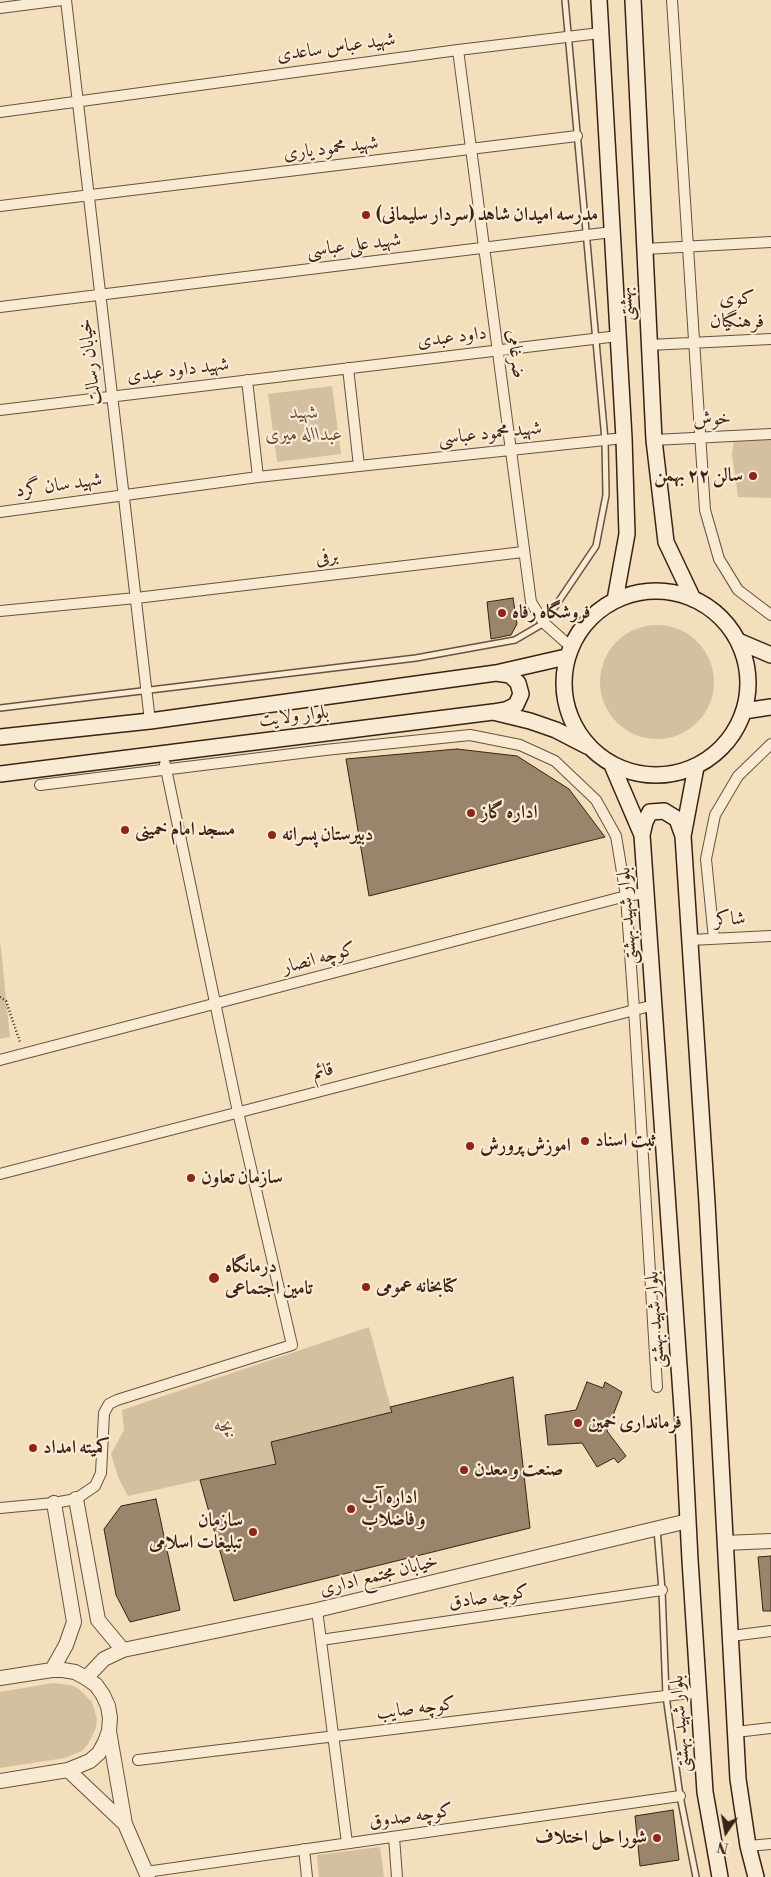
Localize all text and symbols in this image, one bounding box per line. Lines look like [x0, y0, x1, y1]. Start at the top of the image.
street label: شهید عباس ساعدی [275, 28, 397, 68]
street label: شهید محمود یاری [282, 132, 380, 166]
place label: مدرسه امیدان شاهد (سردار سلیمانی) [376, 204, 598, 226]
marker: مدرسه امیدان شاهد (سردار سلیمانی) [360, 209, 372, 221]
street label: شهید علی عباسی [305, 229, 403, 263]
street label: بهشتی [615, 286, 639, 322]
district label: کوی فرهنگیان [710, 287, 764, 334]
street label: خیابان رسالت [74, 317, 108, 407]
street label: داود عبدی [416, 322, 488, 354]
street label: ضرغامی [501, 328, 529, 380]
street label: شهید داود عبدی [126, 353, 230, 389]
park label: شهید عبدااله میری [265, 402, 343, 446]
street label: خوش [693, 408, 731, 432]
street label: شهید محمود عباسی [437, 417, 543, 451]
place label: سالن ۲۲ بهمن [654, 465, 743, 487]
street label: شهید سان گرد [14, 469, 104, 503]
marker: سالن ۲۲ بهمن [747, 470, 759, 482]
street label: برفی [314, 545, 340, 571]
place label: فروشگاه رفاه [512, 602, 591, 624]
marker: فروشگاه رفاه [496, 607, 508, 619]
street label: بلوار ولایت [258, 701, 330, 733]
place label: اداره گاز [481, 802, 538, 824]
marker: اداره گاز [465, 807, 477, 819]
place label: مسجد امام خمینی [135, 819, 235, 841]
marker: مسجد امام خمینی [119, 824, 131, 836]
place label: دبیرستان پسرانه [282, 824, 373, 846]
marker: دبیرستان پسرانه [266, 829, 278, 841]
street label: بلوار شهید بهشتی [613, 867, 643, 965]
street label: شاکر [714, 908, 746, 932]
street label: کوچه انصار [280, 938, 358, 980]
street label: قائم [310, 1058, 336, 1086]
place label: ثبت اسناد [595, 1130, 657, 1152]
place label: اموزش پرورش [480, 1135, 571, 1157]
marker: ثبت اسناد [579, 1135, 591, 1147]
marker: اموزش پرورش [464, 1140, 476, 1152]
place label: سازمان تعاون [201, 1167, 283, 1189]
marker: سازمان تعاون [185, 1172, 197, 1184]
place label: درمانگاه تامین اجتماعی [225, 1256, 313, 1300]
marker: درمانگاه تامین اجتماعی [207, 1271, 221, 1285]
street label: بلوار شهید بهشتی [641, 1271, 671, 1369]
place label: کتابخانه عمومی [376, 1276, 458, 1298]
marker: کتابخانه عمومی [360, 1281, 372, 1293]
place label: فرمانداری خمین [588, 1412, 682, 1434]
park label: بچه [214, 1415, 234, 1437]
marker: فرمانداری خمین [572, 1417, 584, 1429]
place label: کمیته امداد [43, 1437, 110, 1459]
marker: کمیته امداد [27, 1442, 39, 1454]
place label: صنعت و معدن [474, 1459, 563, 1481]
marker: صنعت و معدن [458, 1464, 470, 1476]
place label: اداره آب و فاضلاب [361, 1487, 426, 1531]
marker: اداره آب و فاضلاب [345, 1503, 357, 1515]
place label: سازمان تبلیغات اسلامی [149, 1510, 243, 1554]
marker: سازمان تبلیغات اسلامی [247, 1526, 259, 1538]
street label: خیابان مجتمع اداری [317, 1550, 441, 1602]
street label: کوچه صادق [447, 1581, 531, 1615]
street label: بلوار شهید بهشتی [666, 1675, 696, 1773]
street label: کوچه صایب [375, 1693, 457, 1725]
street label: کوچه صدوق [368, 1800, 454, 1834]
north arrow [701, 1807, 751, 1857]
place label: شورا حل اختلاف [535, 1827, 647, 1849]
marker: شورا حل اختلاف [651, 1832, 663, 1844]
text: N [716, 1837, 730, 1857]

